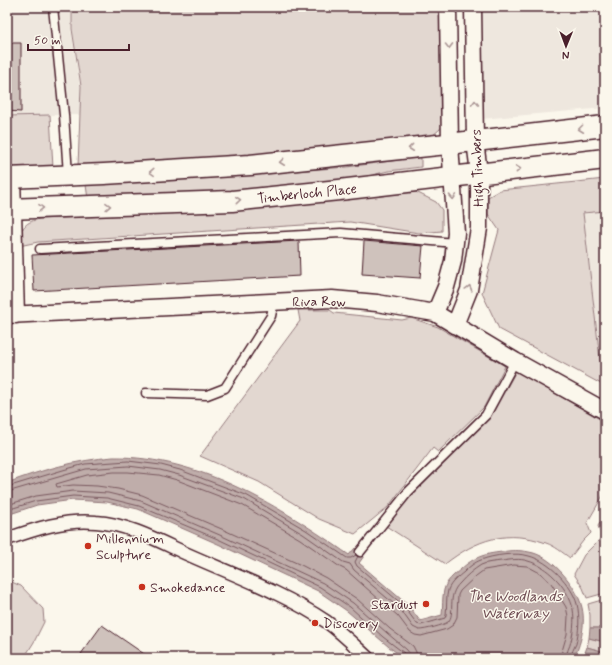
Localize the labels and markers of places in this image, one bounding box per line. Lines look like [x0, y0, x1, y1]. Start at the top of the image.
place label: Millennium Sculpture [96, 530, 164, 564]
marker: Millennium Sculpture [83, 541, 93, 551]
place label: Smokedance [150, 579, 225, 597]
marker: Smokedance [137, 582, 147, 592]
place label: Stardust [371, 596, 418, 614]
marker: Stardust [421, 599, 431, 609]
place label: Discovery [323, 615, 378, 633]
marker: Discovery [310, 618, 320, 628]

